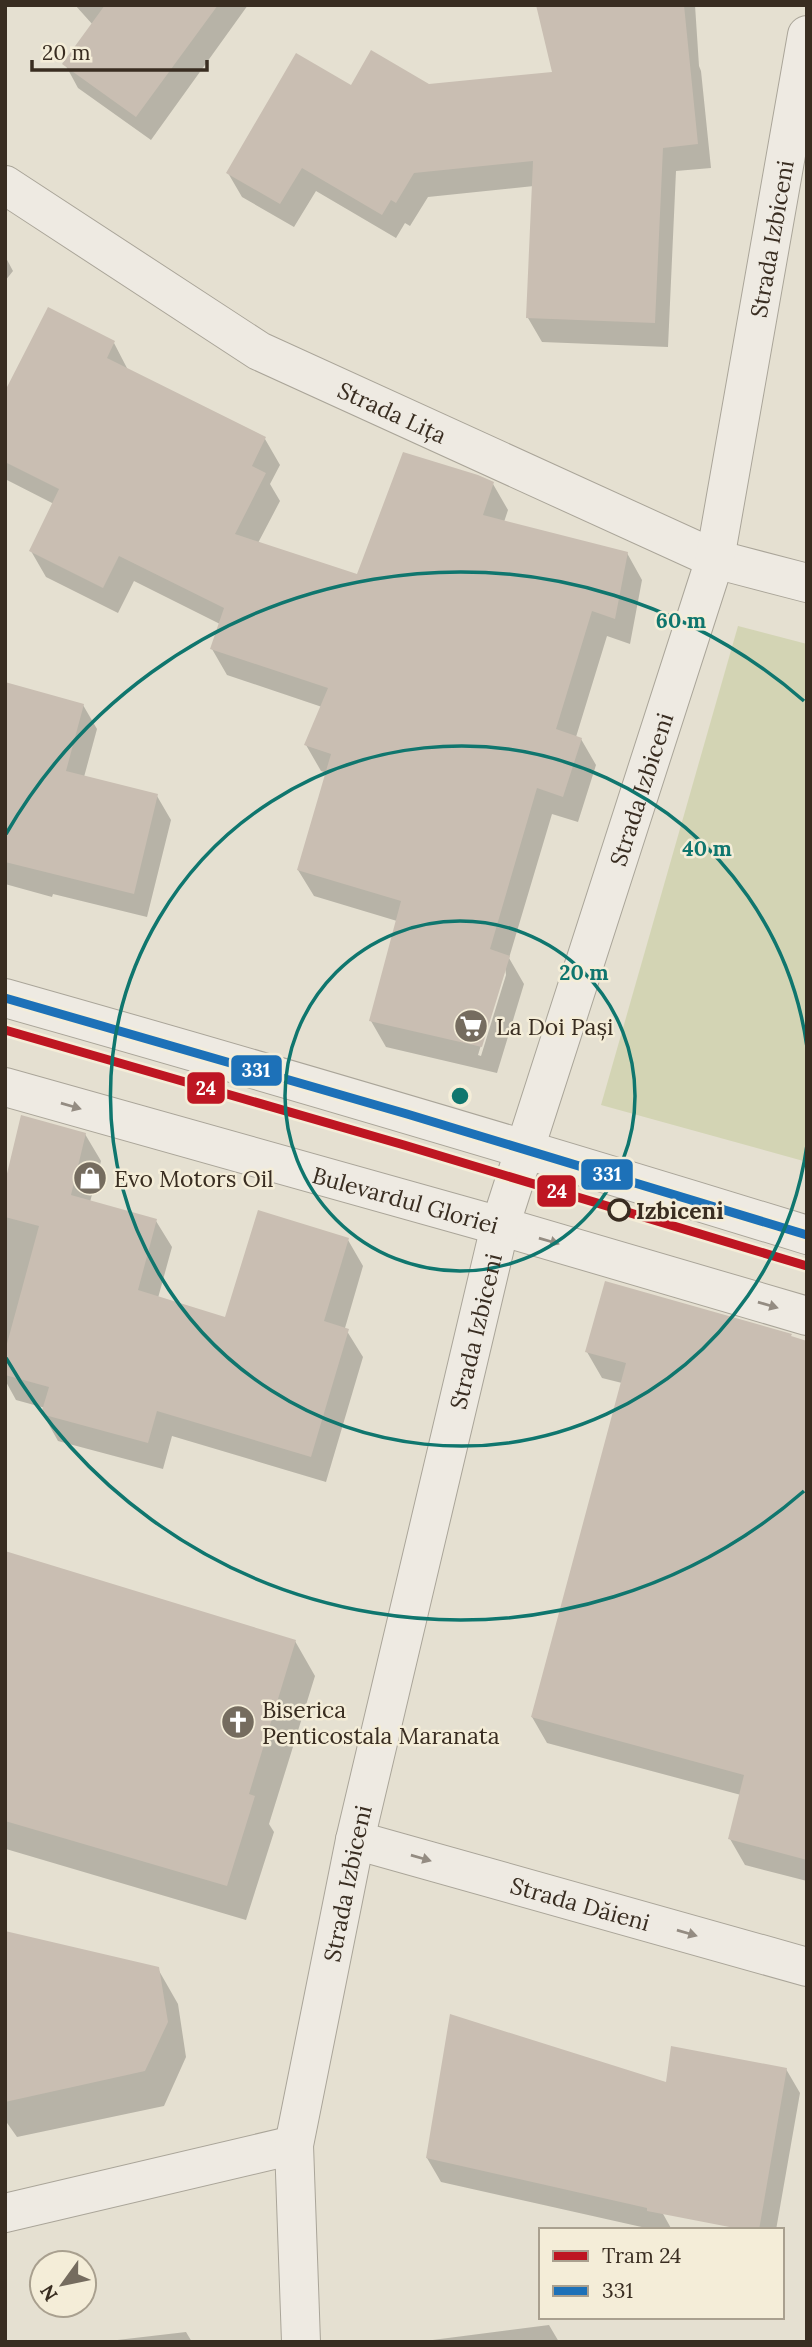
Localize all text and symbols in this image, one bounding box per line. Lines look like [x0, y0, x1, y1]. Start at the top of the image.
scale bar [32, 28, 206, 72]
text: 20 m [42, 39, 91, 66]
street label: Strada Izbiceni [743, 158, 799, 320]
street label: Strada Lița [333, 375, 451, 449]
text: 60 m [656, 607, 706, 634]
street label: Strada Izbiceni [603, 709, 679, 870]
text: 40 m [682, 835, 732, 862]
text: 20 m [559, 959, 609, 986]
supermarket icon: La Doi Pași [452, 1007, 490, 1045]
place label: La Doi Pași [496, 1012, 614, 1041]
line badge: 331 [230, 1054, 283, 1087]
text: 331 [242, 1058, 271, 1082]
line badge: 24 [186, 1071, 226, 1105]
text: 24 [196, 1076, 216, 1100]
centre of rings [448, 1084, 472, 1108]
one-way arrow [61, 1101, 82, 1111]
line badge: 331 [580, 1158, 634, 1191]
shop icon: Evo Motors Oil [71, 1159, 109, 1197]
street label: Bulevardul Gloriei [309, 1160, 502, 1239]
text: 331 [593, 1162, 622, 1186]
place label: Evo Motors Oil [114, 1164, 274, 1193]
line badge: 24 [536, 1174, 577, 1208]
text: 24 [547, 1179, 567, 1203]
place label: Izbiceni [636, 1196, 724, 1225]
marker: Izbiceni [608, 1199, 630, 1221]
one-way arrow [539, 1237, 560, 1247]
street label: Strada Izbiceni [443, 1250, 508, 1412]
one-way arrow [757, 1300, 778, 1310]
place label: Biserica Penticostala Maranata [262, 1695, 500, 1750]
church icon: Biserica Penticostala Maranata [219, 1703, 257, 1741]
street label: Strada Izbiceni [316, 1802, 377, 1964]
one-way arrow [411, 1854, 432, 1864]
street label: Strada Dăieni [507, 1870, 653, 1937]
one-way arrow [677, 1929, 698, 1939]
legend [539, 2228, 784, 2319]
text: Tram 24 [602, 2242, 681, 2269]
north arrow [28, 2249, 98, 2319]
text: 331 [602, 2277, 633, 2304]
text: N [35, 2280, 63, 2306]

